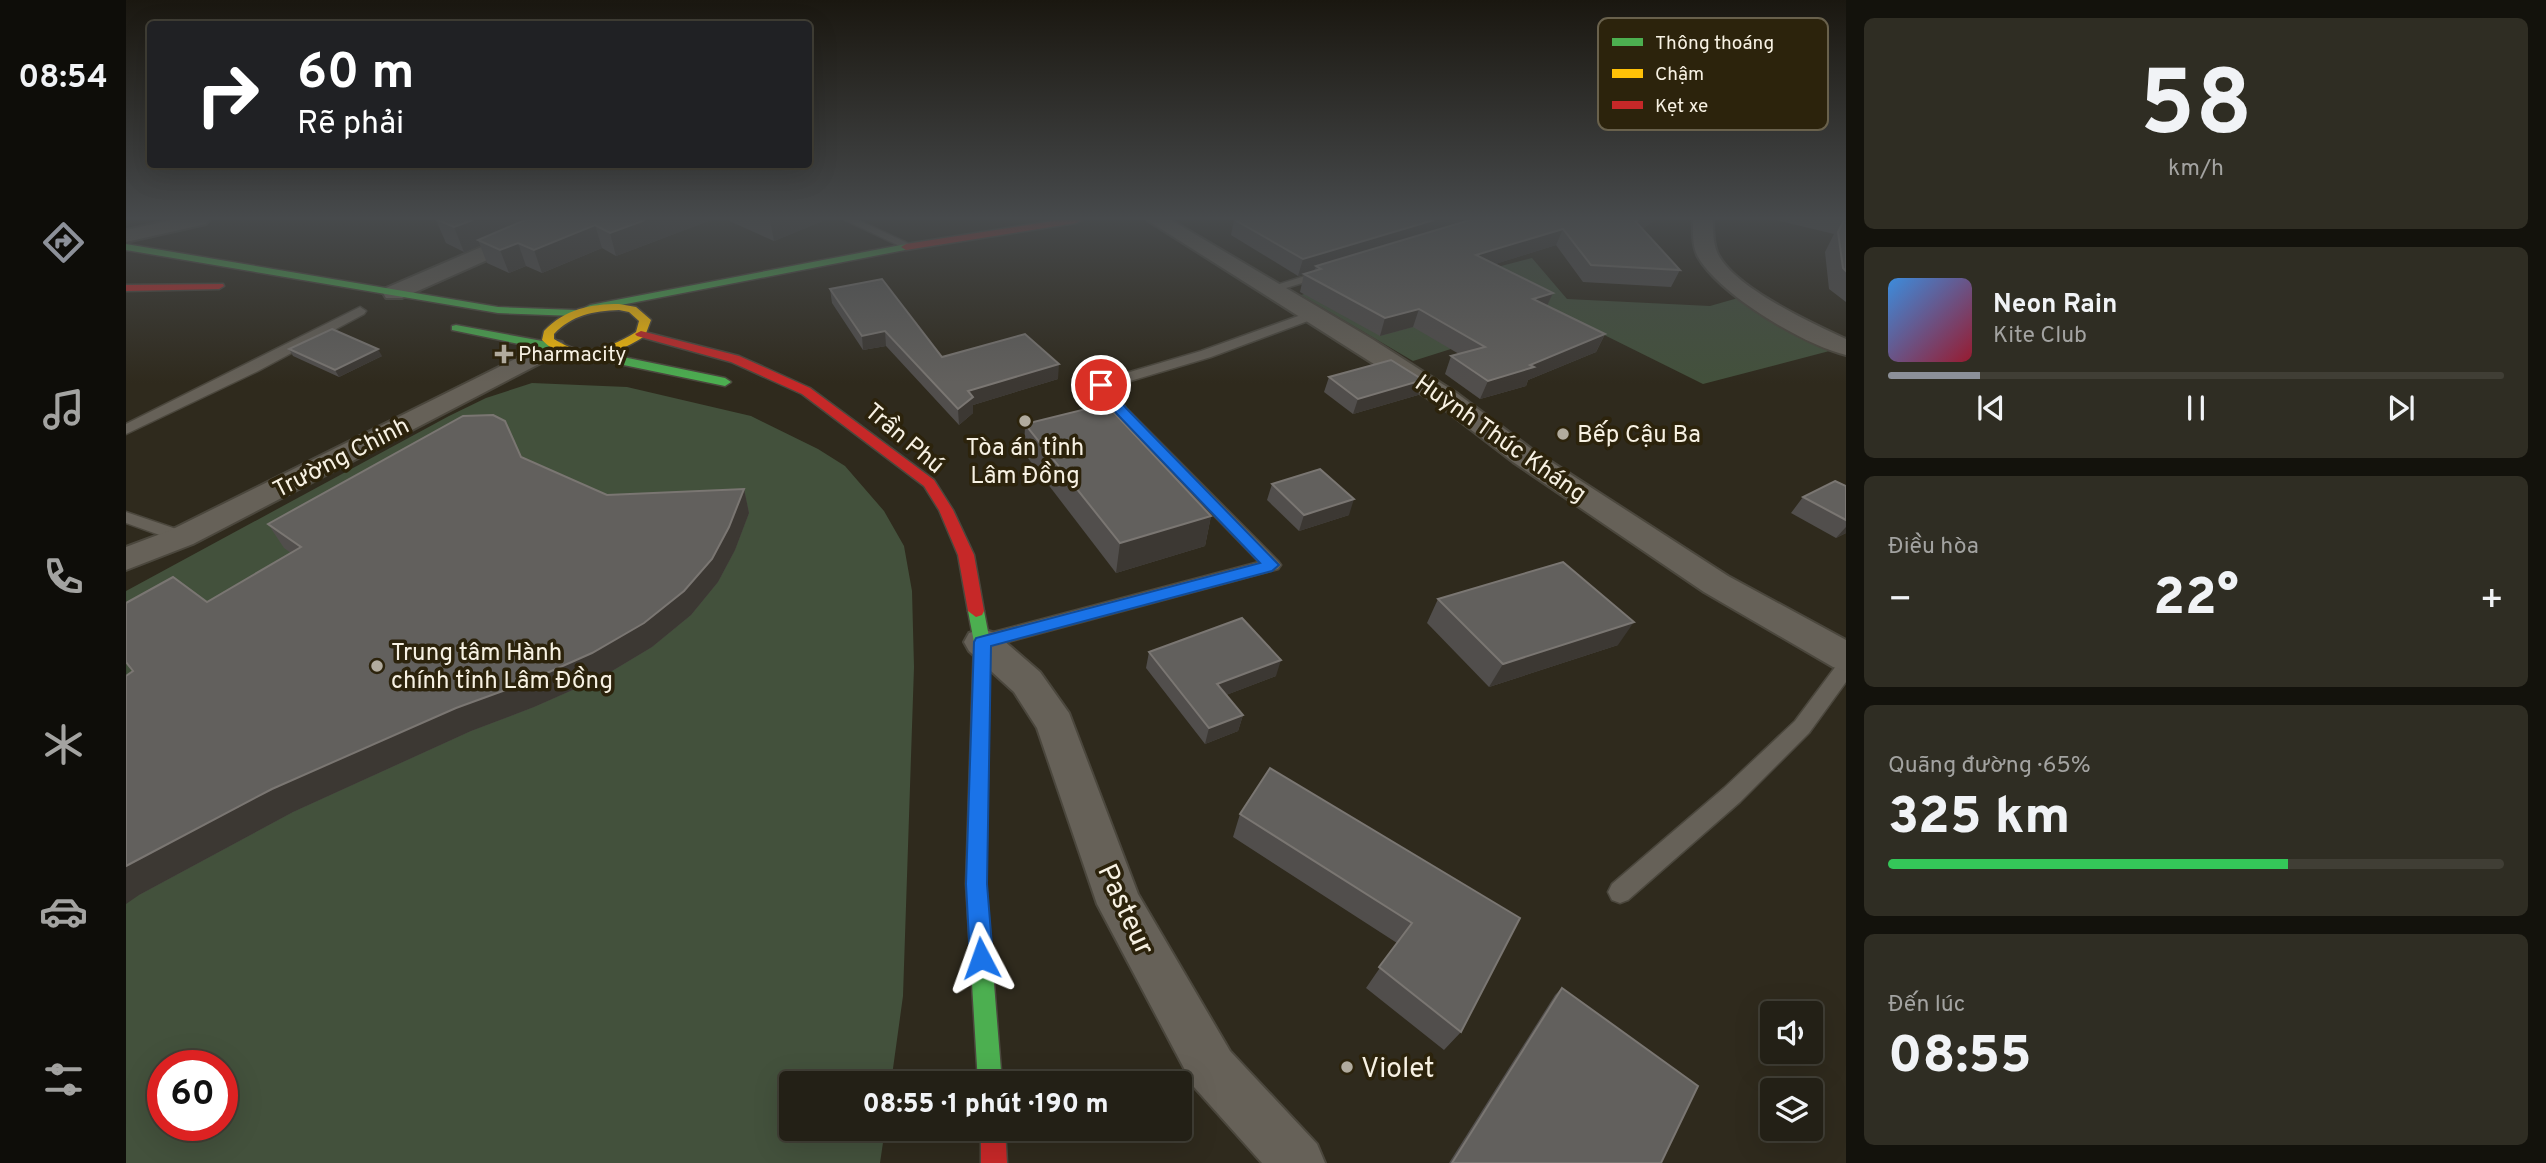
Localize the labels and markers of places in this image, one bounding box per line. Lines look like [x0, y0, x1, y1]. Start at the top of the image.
place label: Pharmacity [518, 342, 626, 369]
marker: Pharmacity [496, 346, 512, 362]
pin [1071, 355, 1131, 415]
marker: Tòa án tỉnh Lâm Đồng [1017, 413, 1033, 429]
place label: Bếp Cậu Ba [1577, 420, 1701, 451]
marker: Bếp Cậu Ba [1555, 426, 1571, 442]
place label: Tòa án tỉnh Lâm Đồng [966, 434, 1084, 492]
place label: Trung tâm Hành chính tỉnh Lâm Đồng [391, 639, 613, 697]
marker: Trung tâm Hành chính tỉnh Lâm Đồng [369, 658, 385, 674]
place label: Violet [1361, 1052, 1435, 1088]
marker: Violet [1339, 1059, 1355, 1075]

